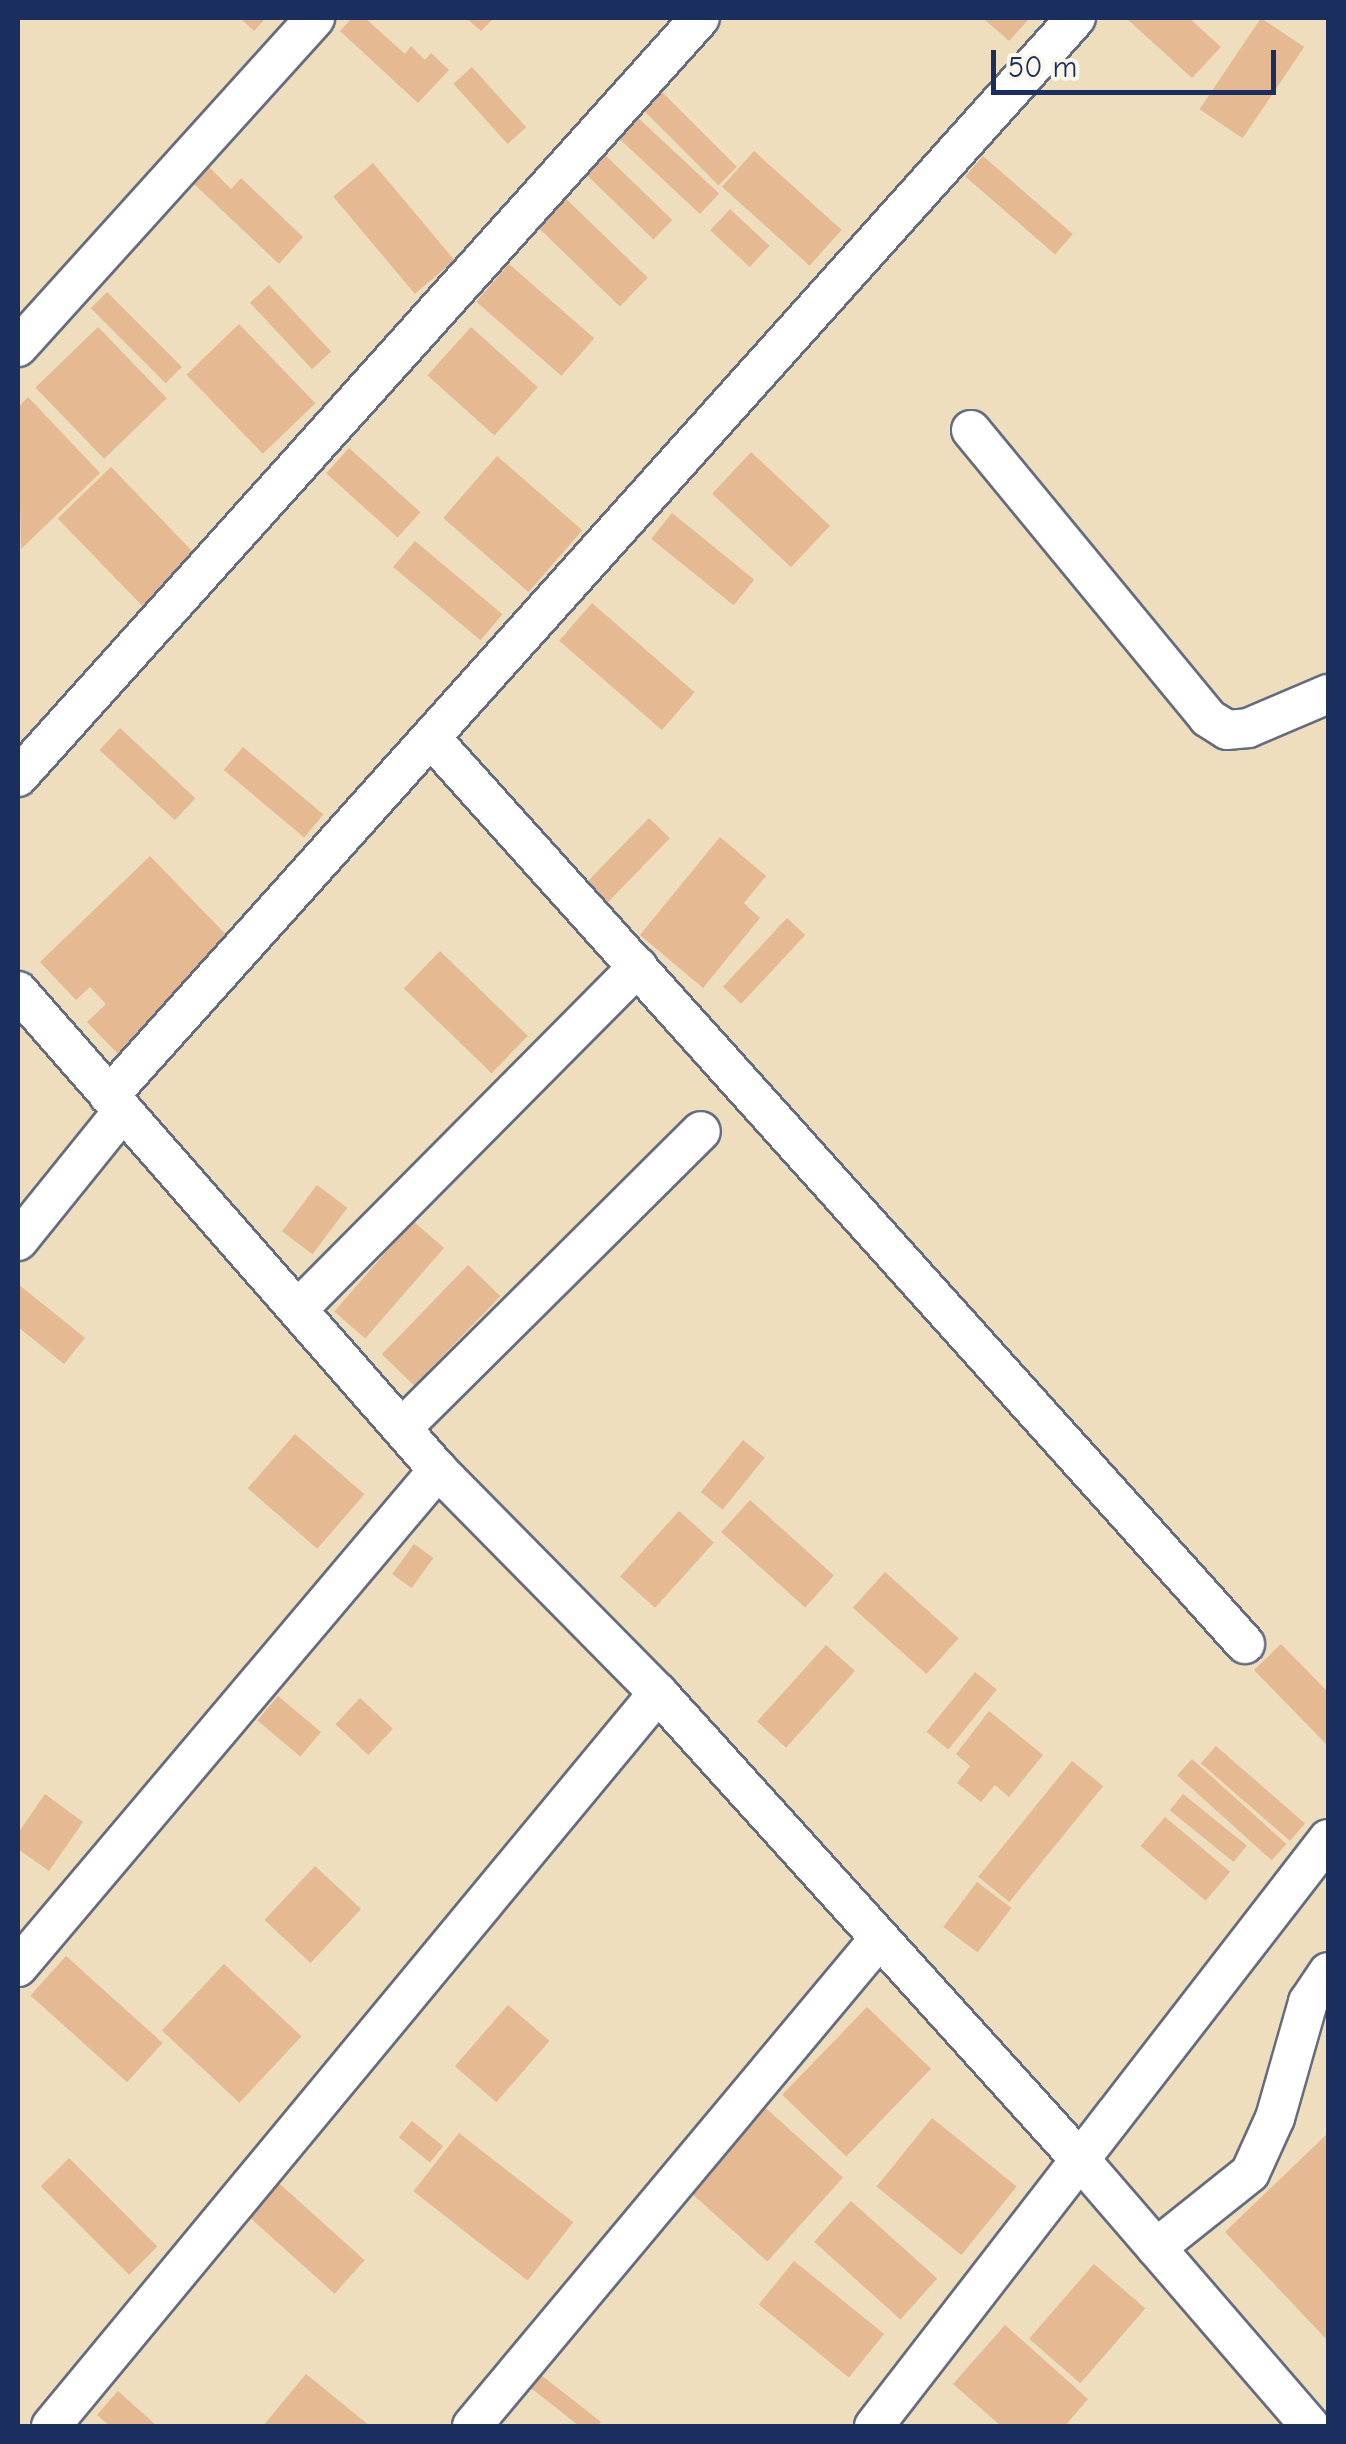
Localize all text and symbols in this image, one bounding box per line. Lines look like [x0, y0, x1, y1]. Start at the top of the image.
scale bar [996, 30, 1281, 92]
text: 50 m [1008, 50, 1077, 85]

